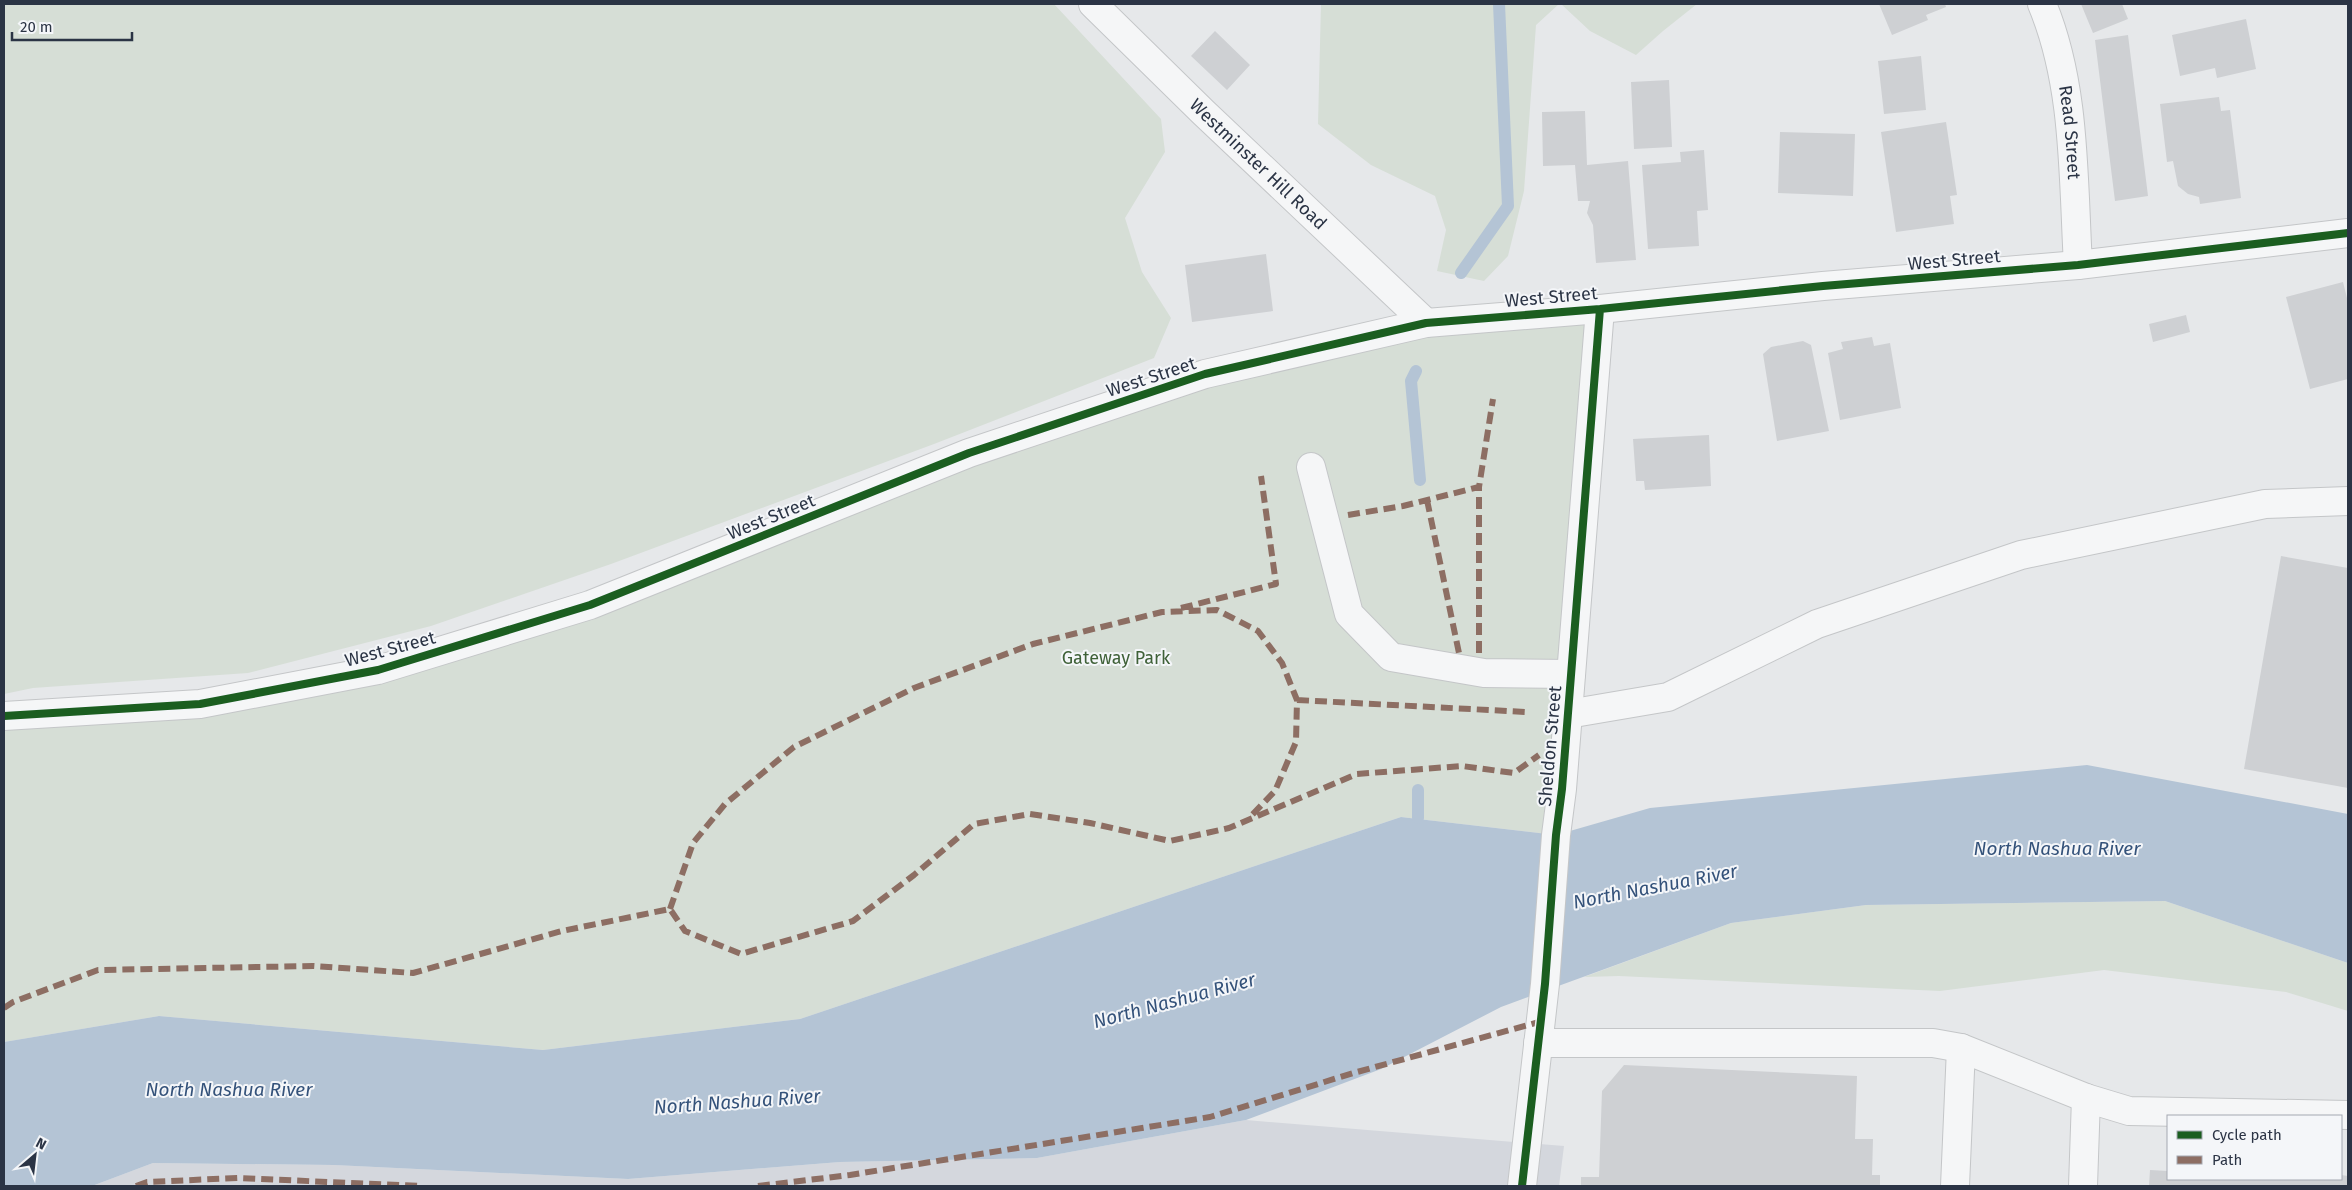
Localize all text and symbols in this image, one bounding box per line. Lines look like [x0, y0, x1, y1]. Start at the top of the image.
scale bar [12, 10, 132, 42]
text: 20 m [20, 18, 53, 36]
street label: Read Street [2054, 84, 2085, 180]
street label: Westminster Hill Road [1185, 94, 1331, 234]
street label: West Street [1907, 245, 2002, 275]
street label: West Street [1504, 282, 1599, 312]
street label: West Street [1103, 352, 1199, 402]
street label: West Street [724, 489, 819, 545]
street label: West Street [342, 626, 438, 672]
park label: Gateway Park [1062, 647, 1171, 669]
street label: Sheldon Street [1534, 684, 1566, 807]
water label: North Nashua River [1974, 837, 2141, 860]
water label: North Nashua River [1571, 859, 1740, 914]
water label: North Nashua River [1091, 968, 1258, 1033]
water label: North Nashua River [146, 1078, 313, 1101]
water label: North Nashua River [653, 1084, 822, 1119]
legend [2167, 1115, 2342, 1180]
text: Cycle path [2212, 1126, 2282, 1144]
north arrow [10, 1130, 60, 1180]
text: N [33, 1134, 49, 1154]
text: Path [2212, 1151, 2242, 1169]

